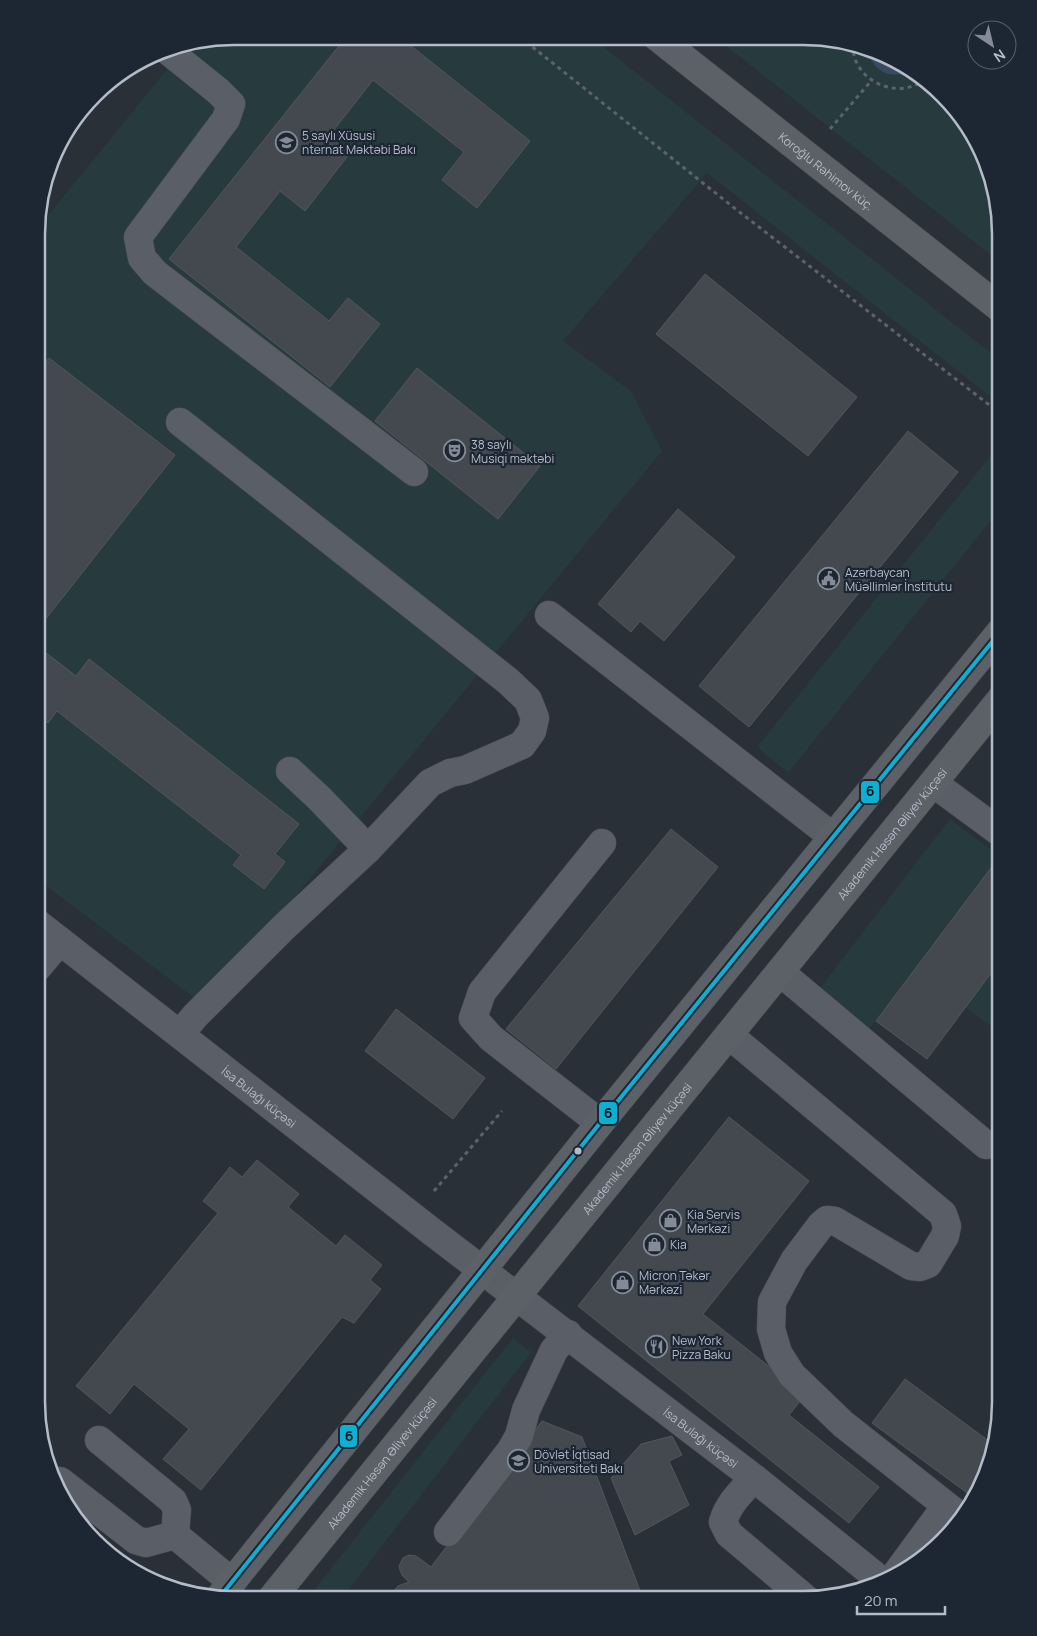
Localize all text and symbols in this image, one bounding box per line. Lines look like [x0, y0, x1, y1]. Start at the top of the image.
north arrow [967, 20, 1017, 70]
text: N [990, 45, 1009, 67]
place label: 5 saylı Xüsusi nternat Məktəbi Bakı [302, 127, 416, 158]
street label: Koroğlu Rəhimov küç. [775, 128, 878, 214]
school or university icon: 5 saylı Xüsusi nternat Məktəbi Bakı [274, 130, 298, 154]
place label: 38 saylı Musiqi məktəbi [471, 436, 554, 467]
theatre icon: 38 saylı Musiqi məktəbi [443, 439, 467, 463]
place label: Azərbaycan Müəllimlər İnstitutu [845, 564, 952, 595]
public building icon: Azərbaycan Müəllimlər İnstitutu [817, 567, 841, 591]
street label: Akademik Həsən Əliyev küçəsi [833, 764, 950, 903]
line badge: 6 [860, 780, 880, 804]
text: 6 [866, 781, 874, 800]
street label: İsa Bulağı küçəsi [218, 1062, 300, 1131]
street label: Akademik Həsən Əliyev küçəsi [578, 1079, 695, 1218]
line badge: 6 [598, 1101, 618, 1125]
text: 6 [604, 1103, 612, 1122]
unlabelled marker [573, 1146, 583, 1156]
place label: Kia Servis Mərkəzi [687, 1206, 740, 1237]
shop icon: Kia Servis Mərkəzi [659, 1209, 683, 1233]
shop icon: Kia [642, 1232, 666, 1256]
place label: Kia [670, 1236, 687, 1253]
place label: Micron Təkər Mərkəzi [639, 1267, 710, 1298]
shop icon: Micron Təkər Mərkəzi [611, 1270, 635, 1294]
place label: New York Pizza Baku [672, 1332, 731, 1363]
restaurant icon: New York Pizza Baku [644, 1335, 668, 1359]
street label: Akademik Həsən Əliyev küçəsi [323, 1393, 440, 1532]
street label: İsa Bulağı küçəsi [660, 1403, 742, 1472]
line badge: 6 [339, 1424, 358, 1448]
text: 6 [345, 1426, 353, 1445]
place label: Dövlət İqtisad Universiteti Bakı [534, 1446, 623, 1477]
school or university icon: Dövlət İqtisad Universiteti Bakı [506, 1449, 530, 1473]
scale bar [857, 1584, 944, 1616]
text: 20 m [864, 1590, 897, 1611]

